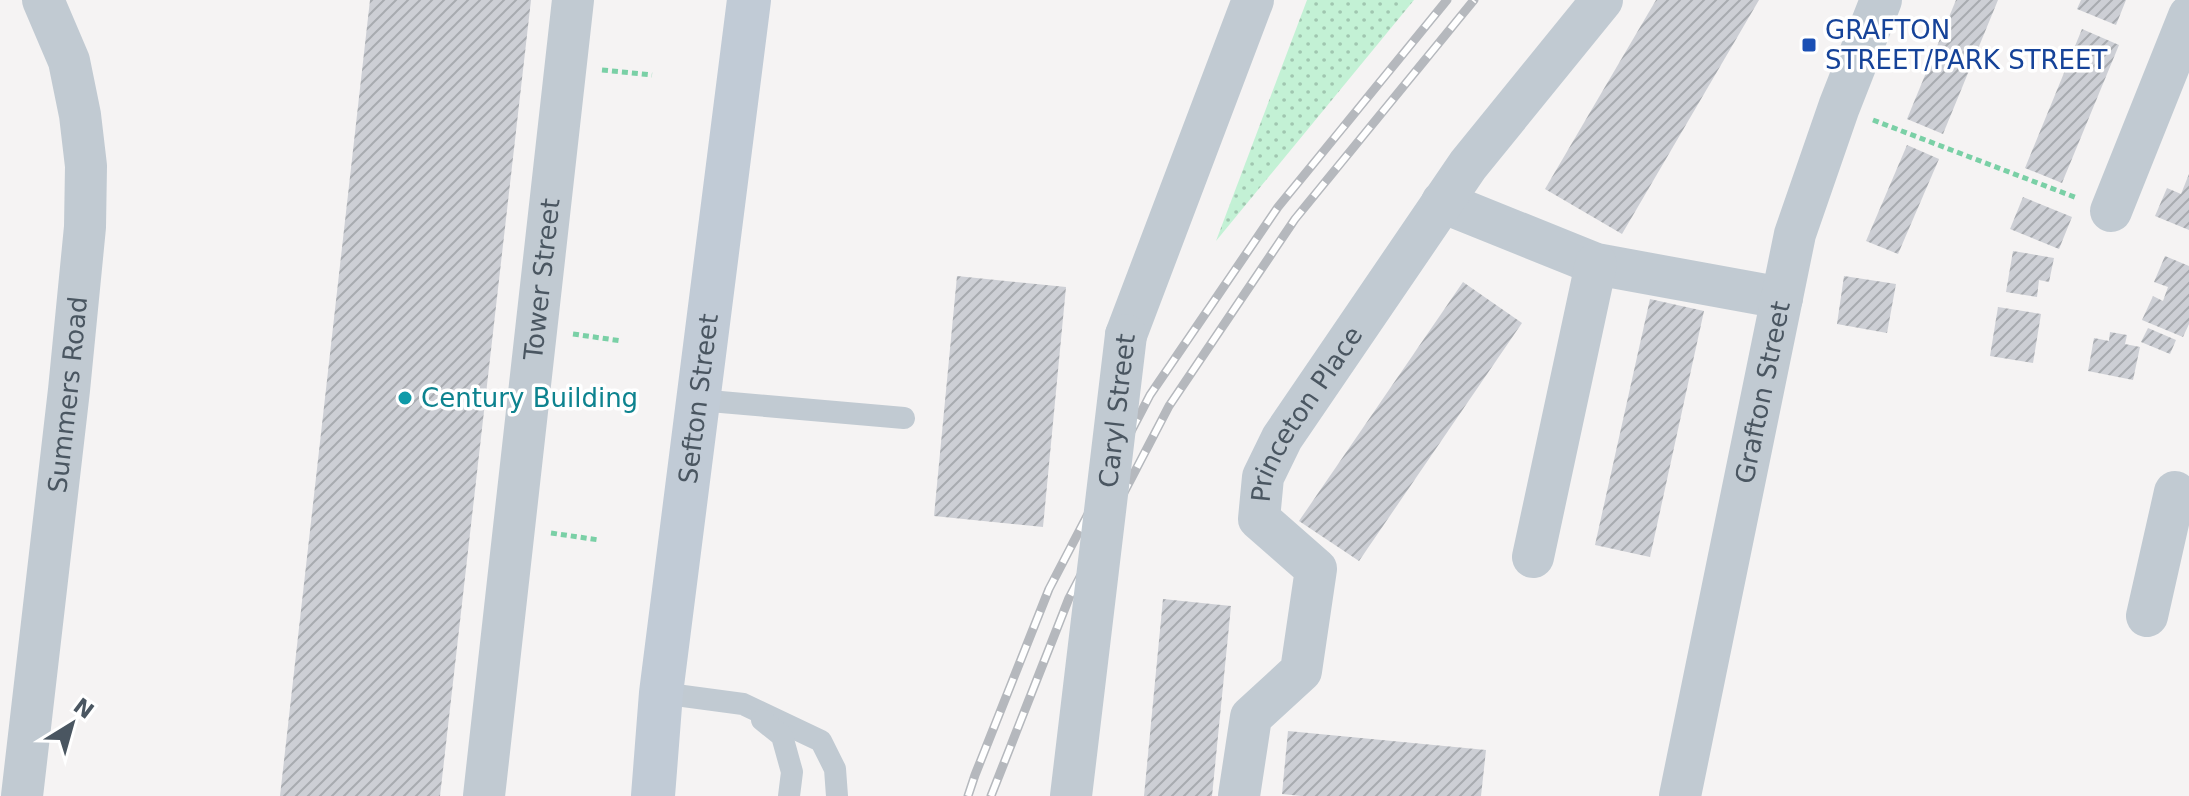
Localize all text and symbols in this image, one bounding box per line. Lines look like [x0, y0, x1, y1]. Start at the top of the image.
place label: GRAFTON STREET/PARK STREET [1825, 15, 2107, 75]
marker: GRAFTON STREET/PARK STREET [1800, 36, 1818, 54]
street label: Tower Street [518, 197, 566, 363]
street label: Summers Road [42, 295, 93, 494]
street label: Grafton Street [1729, 299, 1796, 486]
street label: Sefton Street [673, 312, 724, 485]
street label: Princeton Place [1246, 321, 1369, 503]
street label: Caryl Street [1093, 332, 1141, 489]
place label: Century Building [421, 383, 638, 413]
marker: Century Building [396, 389, 414, 407]
north arrow [32, 684, 112, 764]
text: N [69, 693, 99, 724]

